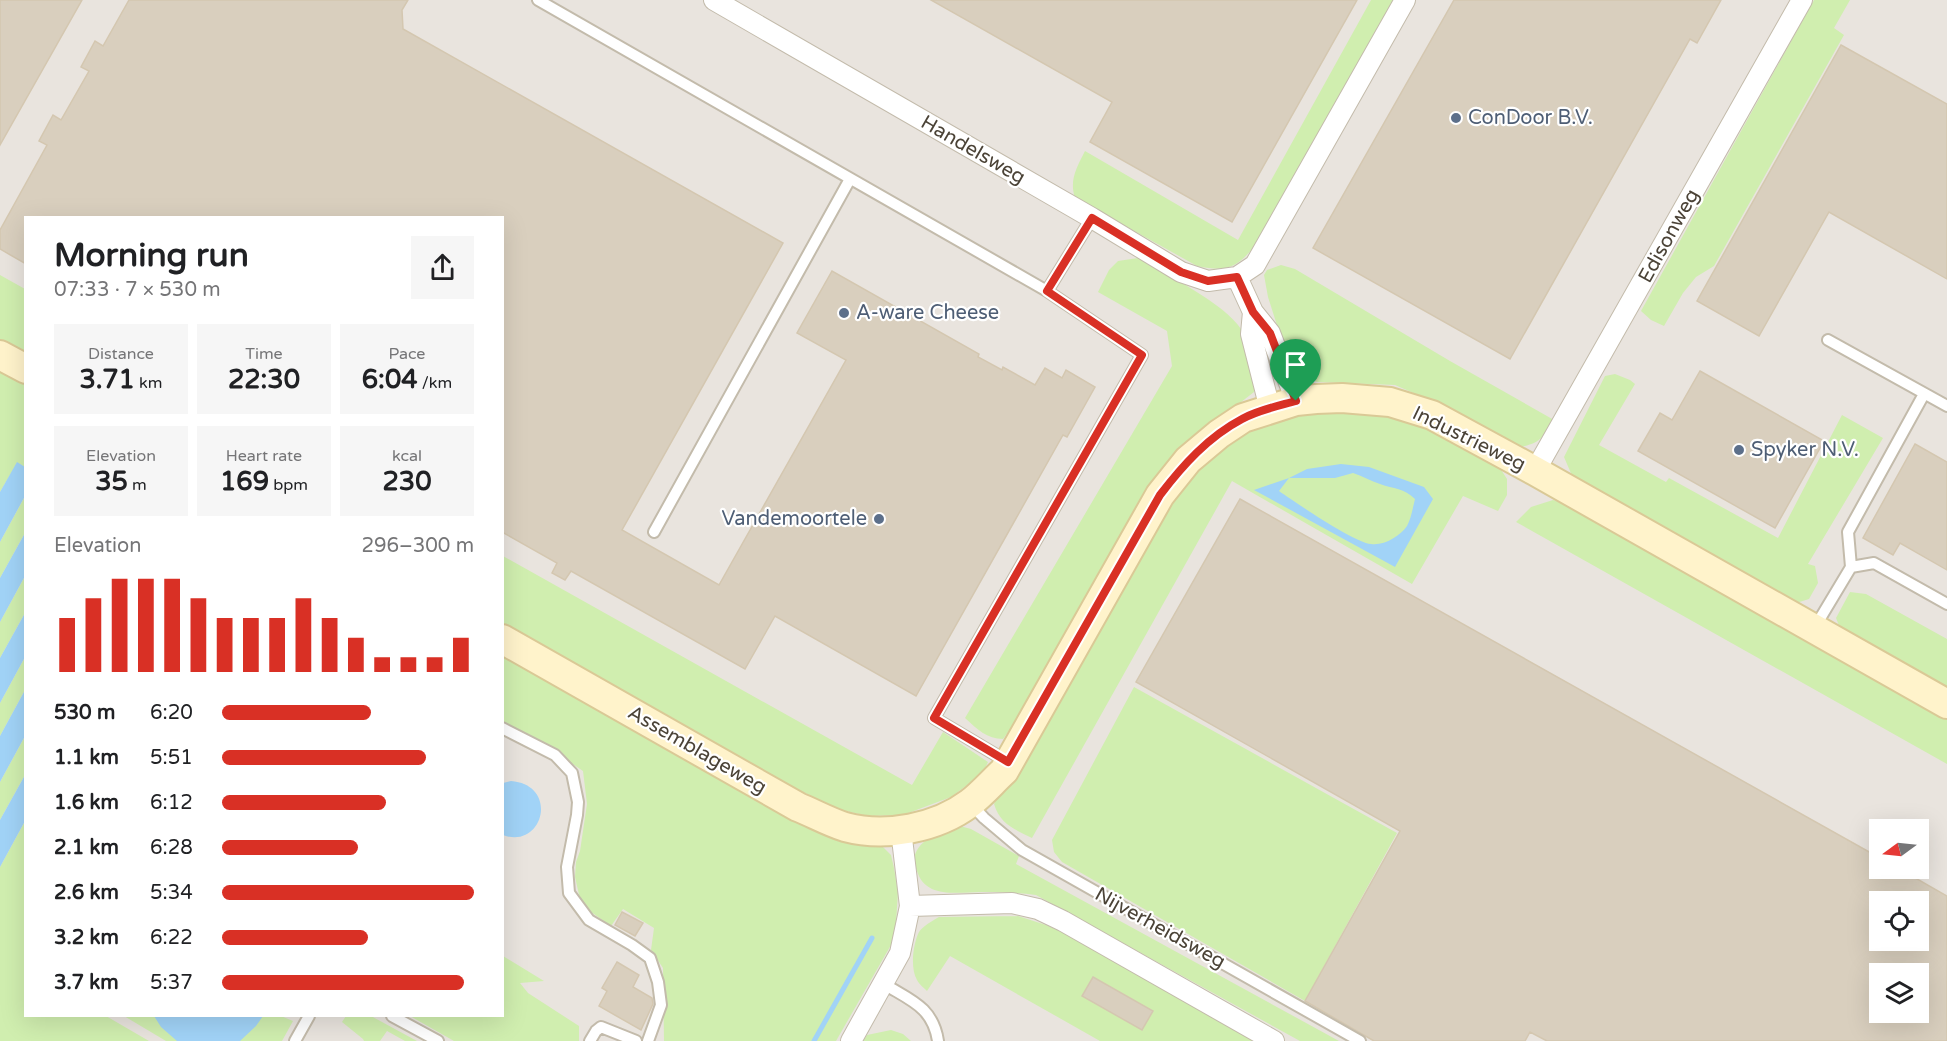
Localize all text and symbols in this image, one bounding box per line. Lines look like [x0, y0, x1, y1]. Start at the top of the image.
place label: ConDoor B.V. [1468, 106, 1593, 130]
street label: Handelsweg [917, 110, 1029, 190]
marker: ConDoor B.V. [1449, 111, 1463, 125]
street label: Edisonweg [1633, 185, 1705, 287]
text: Morning run [54, 236, 249, 275]
button: share [411, 236, 474, 299]
text: 07:33 · 7 × 530 m [54, 278, 221, 302]
place label: A-ware Cheese [856, 301, 999, 325]
marker: A-ware Cheese [837, 306, 851, 320]
pin [1270, 339, 1321, 401]
text: Distance [88, 344, 154, 364]
text: Time [245, 344, 283, 364]
text: Pace [389, 344, 425, 364]
icon: arrive [1279, 348, 1312, 381]
text: 3.71 [79, 364, 135, 395]
text: 22:30 [228, 364, 300, 395]
text: 6:04 [362, 364, 418, 395]
text: km [135, 373, 163, 393]
text: /km [418, 373, 452, 393]
street label: Industrieweg [1408, 401, 1530, 477]
place label: Spyker N.V. [1751, 438, 1859, 462]
marker: Spyker N.V. [1732, 443, 1746, 457]
text: Elevation [86, 446, 156, 466]
text: Heart rate [226, 446, 302, 466]
text: kcal [392, 446, 422, 466]
text: 35 [95, 466, 128, 497]
text: 169 [220, 466, 269, 497]
text: 230 [383, 466, 431, 497]
text: m [128, 475, 147, 495]
text: bpm [269, 475, 308, 495]
place label: Vandemoortele [721, 507, 867, 531]
marker: Vandemoortele [872, 512, 886, 526]
text: Elevation [54, 534, 141, 558]
text: 296–300 m [361, 534, 474, 558]
text: 530 m [54, 701, 115, 725]
text: 6:20 [150, 701, 193, 725]
street label: Assemblageweg [623, 701, 771, 799]
text: 1.1 km [54, 746, 119, 770]
text: 5:51 [150, 746, 193, 770]
text: 1.6 km [54, 791, 119, 815]
text: 6:12 [150, 791, 193, 815]
north arrow [1869, 819, 1929, 879]
map controls [1869, 819, 1929, 1023]
text: 2.1 km [54, 836, 119, 860]
text: 6:28 [150, 836, 193, 860]
text: 2.6 km [54, 881, 119, 905]
text: 5:34 [150, 881, 193, 905]
street label: Nijverheidsweg [1090, 882, 1230, 974]
button: locate [1869, 891, 1929, 951]
text: 3.2 km [54, 926, 119, 950]
text: 6:22 [150, 926, 193, 950]
button: layers [1869, 963, 1929, 1023]
text: 3.7 km [54, 971, 119, 995]
text: 5:37 [150, 971, 193, 995]

